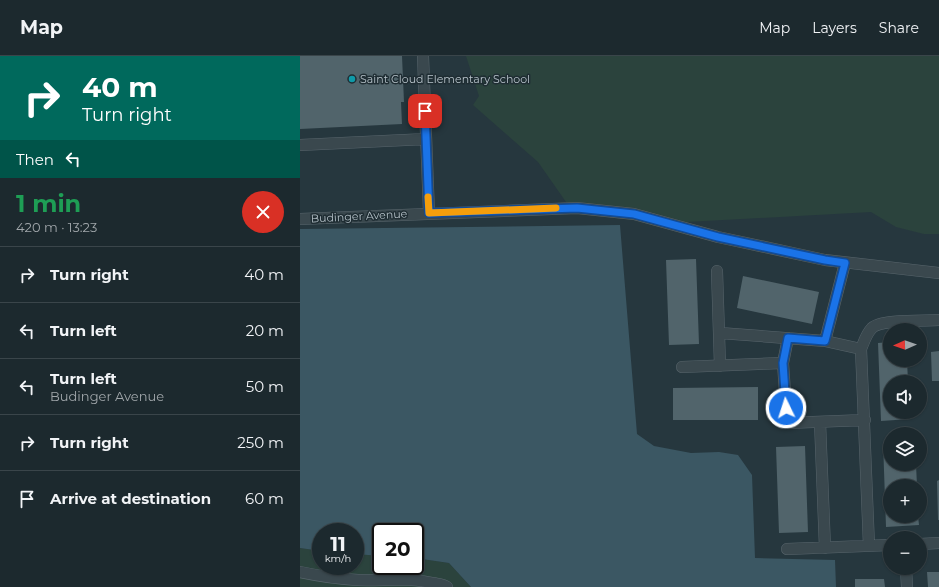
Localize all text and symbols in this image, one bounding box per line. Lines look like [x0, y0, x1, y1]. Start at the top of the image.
text: Map [20, 16, 63, 39]
text: Map [759, 19, 790, 37]
text: Layers [812, 19, 857, 37]
text: Share [879, 19, 919, 37]
text: 40 m [82, 70, 158, 104]
icon: right [16, 72, 68, 124]
place label: Saint Cloud Elementary School [360, 72, 530, 86]
marker: Saint Cloud Elementary School [347, 74, 357, 84]
pin [408, 94, 442, 128]
icon: arrive [414, 100, 436, 122]
text: Turn right [82, 104, 172, 126]
icon: left [62, 148, 84, 170]
text: Then [16, 150, 54, 169]
text: 1 min [16, 189, 81, 218]
button: close [242, 191, 284, 233]
street label: Budinger Avenue [310, 206, 408, 226]
text: 420 m · 13:23 [16, 219, 97, 235]
icon: right [16, 264, 38, 286]
text: Turn right [50, 265, 129, 284]
text: 40 m [244, 265, 284, 284]
icon: left [16, 320, 38, 342]
text: Turn left [50, 321, 117, 340]
text: 20 m [246, 321, 284, 340]
north arrow [883, 323, 927, 367]
map controls [883, 323, 927, 575]
text: Turn left [50, 369, 117, 388]
button: sound [883, 375, 927, 419]
icon: left [16, 376, 38, 398]
text: 50 m [246, 377, 284, 396]
position arrow [765, 387, 807, 429]
text: Budinger Avenue [50, 388, 164, 404]
button: layers [883, 427, 927, 471]
icon: right [16, 432, 38, 454]
text: Turn right [50, 433, 129, 452]
text: 250 m [237, 433, 284, 452]
button: + [883, 479, 927, 523]
icon: arrive [16, 488, 38, 510]
text: Arrive at destination [50, 489, 211, 508]
text: 60 m [245, 489, 284, 508]
speed limit sign: 20 [372, 523, 424, 575]
button: − [883, 531, 927, 575]
text: 11 [330, 532, 346, 556]
text: km/h [325, 552, 351, 565]

